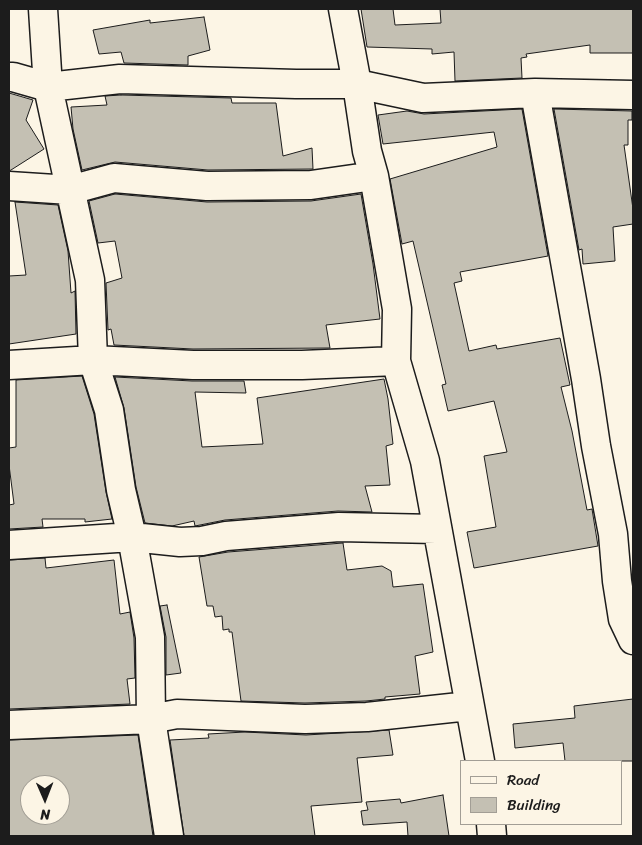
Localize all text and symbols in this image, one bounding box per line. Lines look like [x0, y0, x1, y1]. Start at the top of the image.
legend [460, 760, 622, 825]
text: Road [507, 767, 539, 793]
north arrow [20, 775, 70, 825]
text: Building [507, 792, 561, 818]
text: N [40, 802, 50, 827]

